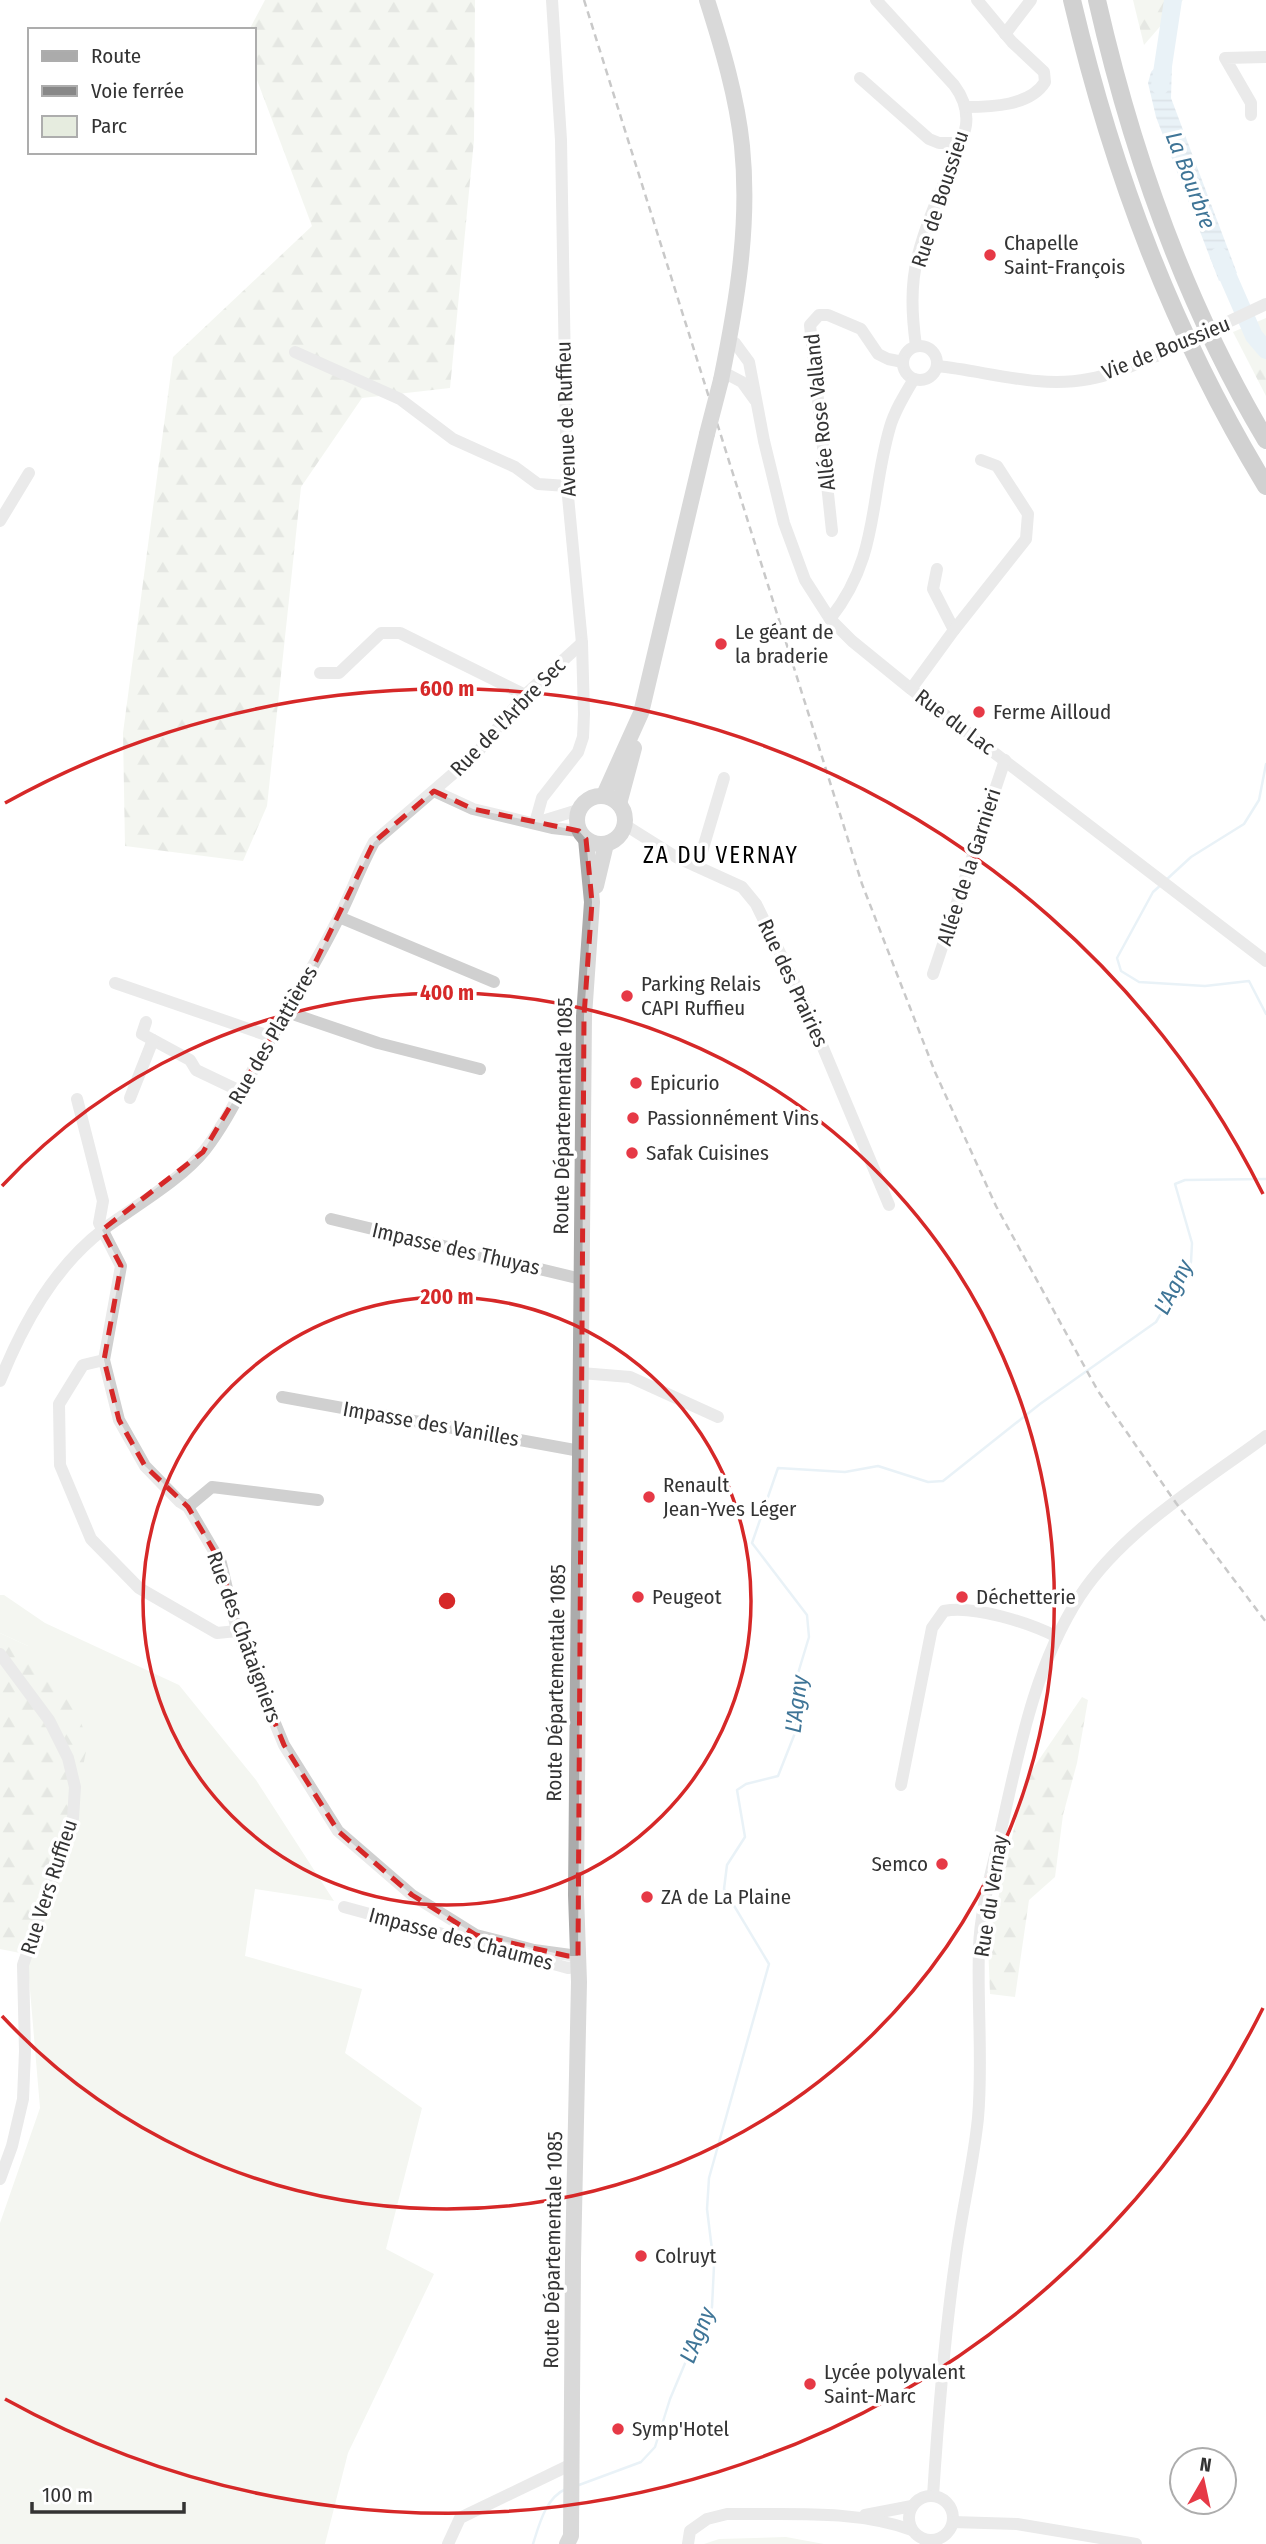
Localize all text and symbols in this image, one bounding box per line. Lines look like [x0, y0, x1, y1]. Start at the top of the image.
legend [28, 28, 256, 154]
text: Route [91, 43, 141, 69]
text: Voie ferrée [91, 78, 184, 104]
text: Parc [91, 113, 127, 139]
street label: Rue de Boussieu [906, 127, 974, 271]
water label: La Bourbre [1160, 127, 1222, 233]
place label: Chapelle Saint-François [1004, 230, 1125, 280]
marker: Chapelle Saint-François [982, 247, 998, 263]
street label: Vie de Boussieu [1098, 311, 1234, 385]
street label: Allée Rose Valland [799, 332, 841, 492]
street label: Avenue de Ruffieu [550, 341, 582, 497]
place label: Le géant de la braderie [735, 619, 834, 669]
marker: Le géant de la braderie [713, 636, 729, 652]
street label: Rue de l'Arbre Sec [445, 652, 571, 782]
text: 600 m [420, 676, 474, 702]
street label: Rue du Lac [910, 684, 1000, 760]
place label: Ferme Ailloud [993, 699, 1111, 725]
marker: Ferme Ailloud [971, 704, 987, 720]
street label: Allée de la Garnieri [931, 785, 1007, 949]
district label: ZA DU VERNAY [643, 841, 799, 869]
street label: Rue des Prairies [752, 915, 834, 1051]
street label: Rue des Plattières [223, 961, 323, 1109]
place label: Parking Relais CAPI Ruffieu [641, 971, 761, 1021]
text: 400 m [420, 980, 474, 1006]
marker: Parking Relais CAPI Ruffieu [619, 988, 635, 1004]
street label: Route Départementale 1085 [548, 997, 578, 1235]
place label: Epicurio [650, 1070, 720, 1096]
marker: Epicurio [628, 1075, 644, 1091]
place label: Passionnément Vins [647, 1105, 819, 1131]
marker: Passionnément Vins [625, 1110, 641, 1126]
place label: Safak Cuisines [646, 1140, 769, 1166]
marker: Safak Cuisines [624, 1145, 640, 1161]
street label: Impasse des Thuyas [370, 1217, 542, 1281]
water label: L'Agny [1147, 1254, 1199, 1319]
text: 200 m [419, 1284, 474, 1310]
street label: Impasse des Vanilles [341, 1396, 521, 1452]
place label: Renault Jean-Yves Léger [663, 1472, 797, 1522]
marker: Renault Jean-Yves Léger [641, 1489, 657, 1505]
street label: Rue des Châtaigniers [201, 1548, 287, 1726]
street label: Route Départementale 1085 [541, 1564, 571, 1802]
place label: Peugeot [652, 1584, 722, 1610]
place label: Déchetterie [976, 1584, 1076, 1610]
centre of rings [435, 1589, 459, 1613]
marker: Peugeot [630, 1589, 646, 1605]
marker: Déchetterie [954, 1589, 970, 1605]
water label: L'Agny [779, 1673, 814, 1734]
street label: Rue Vers Ruffieu [15, 1816, 83, 1958]
street label: Rue du Vernay [969, 1833, 1014, 1959]
place label: Semco [871, 1851, 928, 1877]
marker: Semco [934, 1856, 950, 1872]
place label: ZA de La Plaine [661, 1884, 791, 1910]
marker: ZA de La Plaine [639, 1889, 655, 1905]
street label: Impasse des Chaumes [366, 1902, 556, 1976]
street label: Route Départementale 1085 [538, 2131, 568, 2369]
place label: Colruyt [655, 2243, 717, 2269]
marker: Colruyt [633, 2248, 649, 2264]
water label: L'Agny [673, 2302, 721, 2367]
place label: Lycée polyvalent Saint-Marc [824, 2359, 965, 2409]
marker: Lycée polyvalent Saint-Marc [802, 2376, 818, 2392]
place label: Symp'Hotel [632, 2416, 730, 2442]
marker: Symp'Hotel [610, 2421, 626, 2437]
north arrow [1168, 2446, 1238, 2516]
text: N [1198, 2452, 1213, 2477]
scale bar [32, 2470, 184, 2514]
text: 100 m [42, 2482, 93, 2508]

